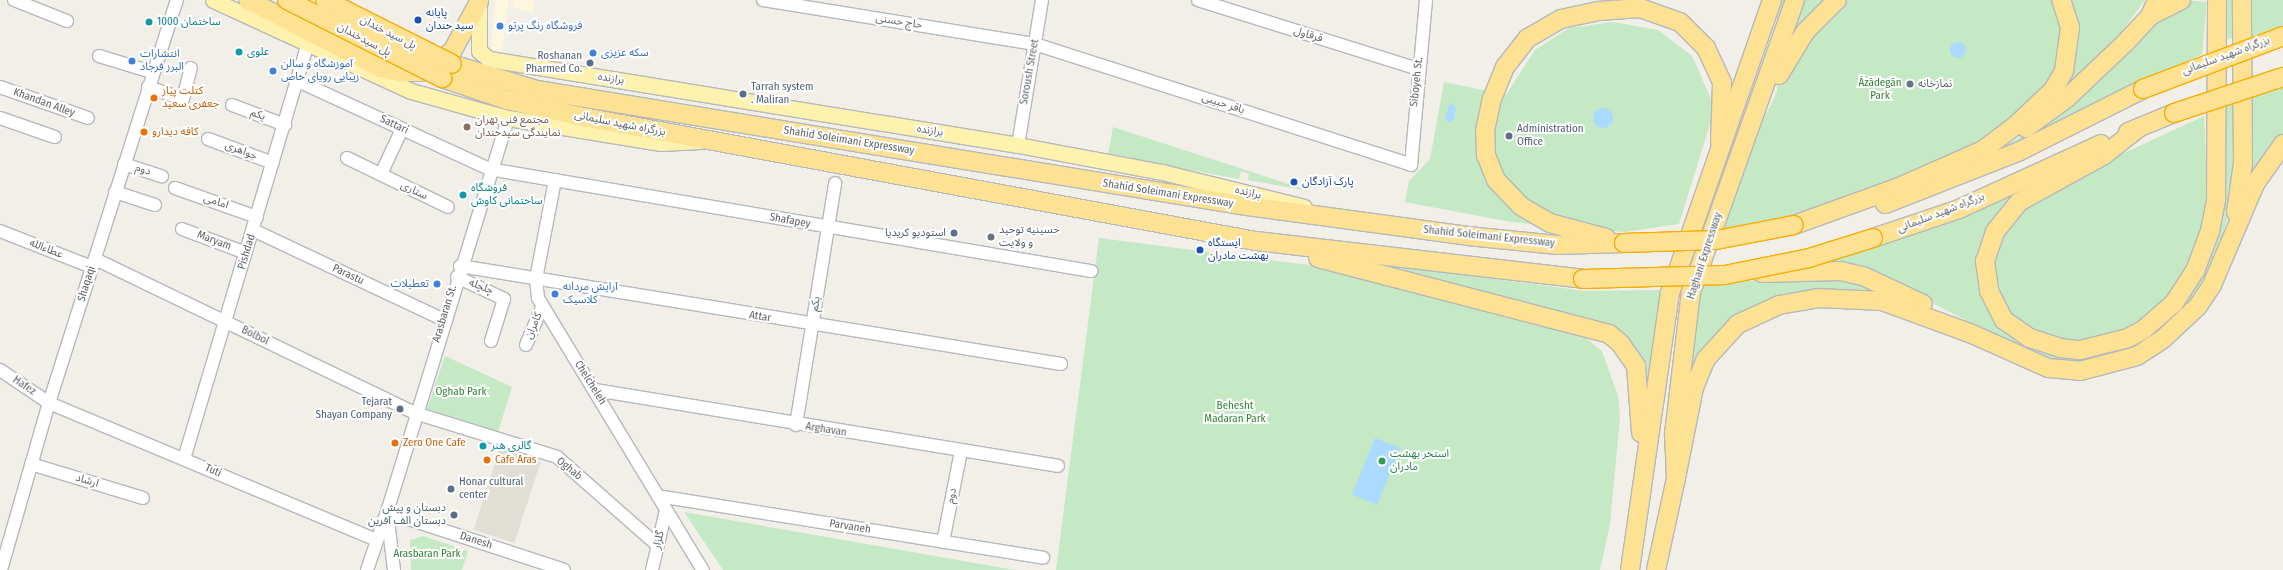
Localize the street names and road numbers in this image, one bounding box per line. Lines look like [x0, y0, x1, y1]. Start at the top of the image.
street label: حاج حسنی [875, 12, 923, 32]
street label: پل سید خندان [358, 13, 418, 53]
street label: پل سیدخندان [335, 20, 393, 60]
street label: قرقاول [1292, 24, 1324, 46]
street label: بزرگراه شهید سلیمانی [2180, 34, 2272, 78]
street label: Soroush Street [1018, 38, 1042, 106]
street label: Siboyeh St. [1408, 56, 1426, 108]
street label: برازنده [597, 70, 625, 88]
street label: Khandan Alley [12, 86, 76, 120]
street label: باقر حبیبی [1200, 91, 1246, 117]
street label: یکم [249, 106, 267, 124]
street label: بزرگراه شهید سلیمانی [573, 109, 667, 139]
street label: Sattari [378, 113, 410, 137]
street label: برازنده [916, 122, 944, 140]
street label: Shahid Soleimani Expressway [783, 124, 915, 158]
street label: جواهری [223, 139, 259, 163]
street label: دوم [134, 161, 152, 179]
street label: Shahid Soleimani Expressway [1102, 177, 1234, 211]
street label: ستاری [398, 179, 430, 203]
street label: برازنده [1233, 183, 1263, 203]
street label: بزرگراه شهید سلیمانی [1895, 190, 1987, 236]
street label: امامی [202, 192, 230, 212]
street label: Shafapey [769, 211, 811, 231]
street label: Haghani Expressway [1685, 211, 1725, 301]
street label: Shahid Soleimani Expressway [1423, 224, 1555, 250]
street label: Maryam [195, 228, 233, 254]
street label: Pishdad [235, 233, 259, 271]
street label: عطاءالله [27, 236, 65, 262]
street label: Parastu [330, 262, 366, 288]
street label: Shaqaqi [75, 265, 99, 303]
street label: چلچله [467, 276, 495, 298]
street label: Arasbaran St. [430, 284, 460, 344]
street label: یکم [809, 296, 823, 312]
street label: Attar [748, 309, 772, 325]
street label: کامران [523, 311, 545, 341]
street label: Bolbol [239, 324, 271, 348]
street label: Chelcheleh [571, 358, 609, 408]
street label: Hafez [10, 374, 38, 398]
street label: Arghavan [804, 420, 848, 440]
street label: Oghab [554, 455, 584, 483]
street label: Tuti [203, 462, 223, 480]
street label: ارشاد [74, 471, 100, 491]
street label: دوم [944, 487, 960, 505]
street label: Parvaneh [828, 517, 872, 537]
street label: گلزار [650, 529, 668, 551]
street label: Danesh [458, 530, 494, 552]

